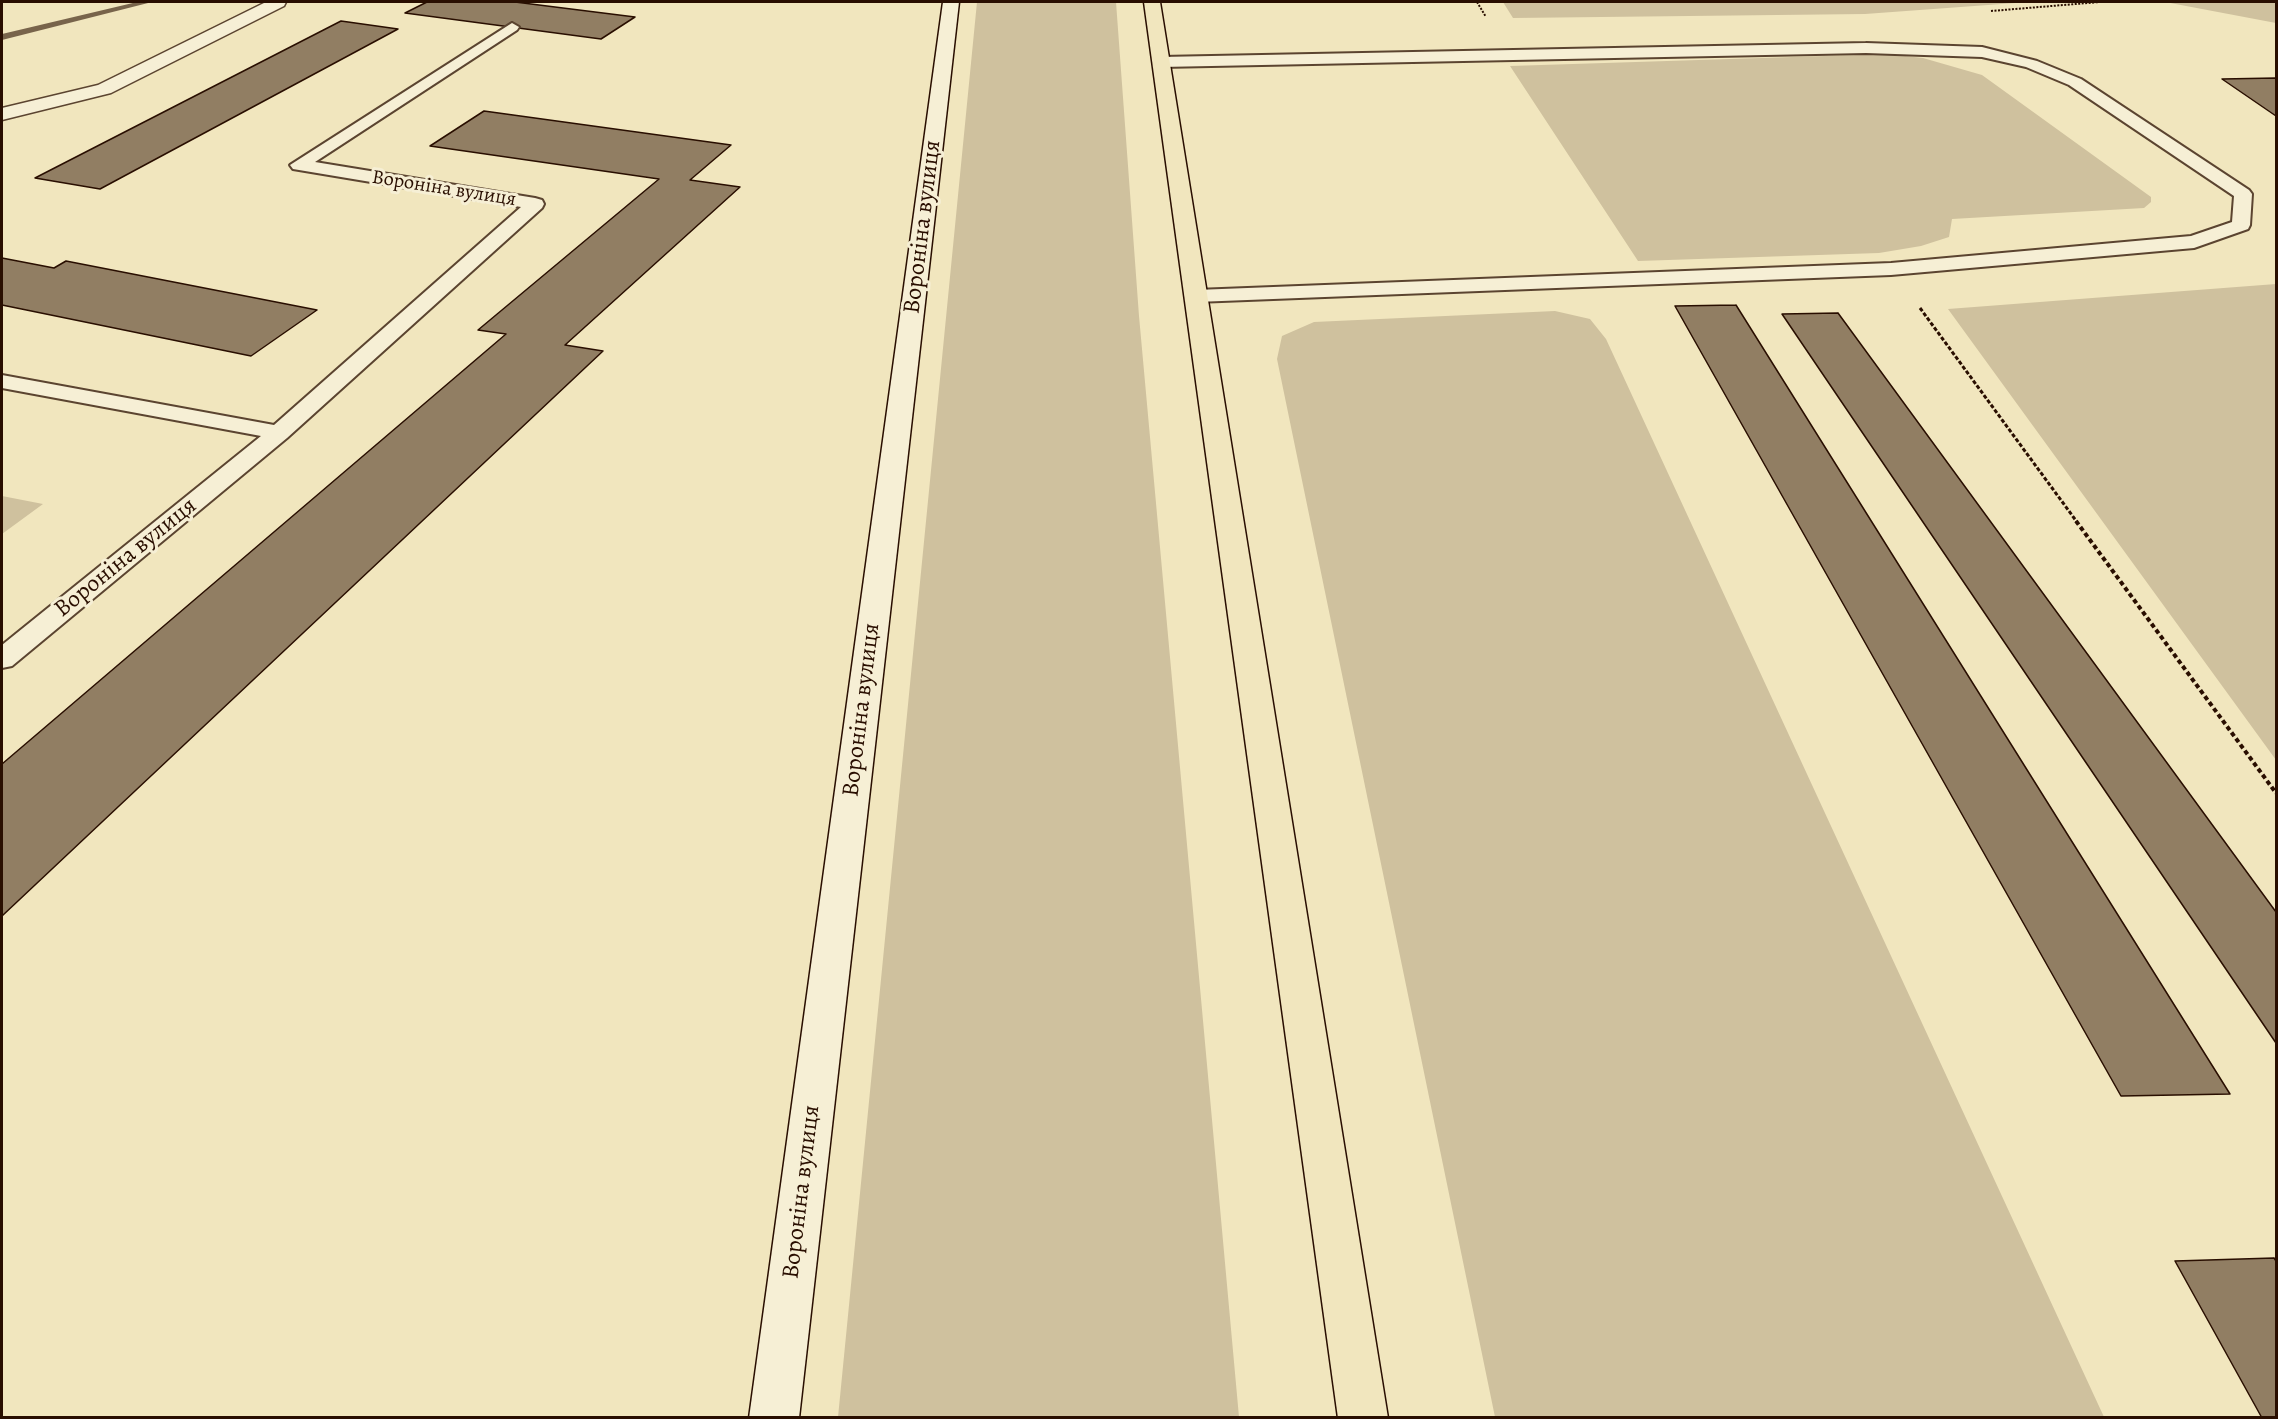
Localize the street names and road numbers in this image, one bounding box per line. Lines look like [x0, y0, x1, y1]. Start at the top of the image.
street label: Вороніна вулиця [898, 139, 948, 315]
street label: Вороніна вулиця [370, 166, 518, 212]
street label: Вороніна вулиця [49, 492, 203, 624]
street label: Вороніна вулиця [837, 622, 887, 798]
street label: Вороніна вулиця [777, 1104, 827, 1280]

